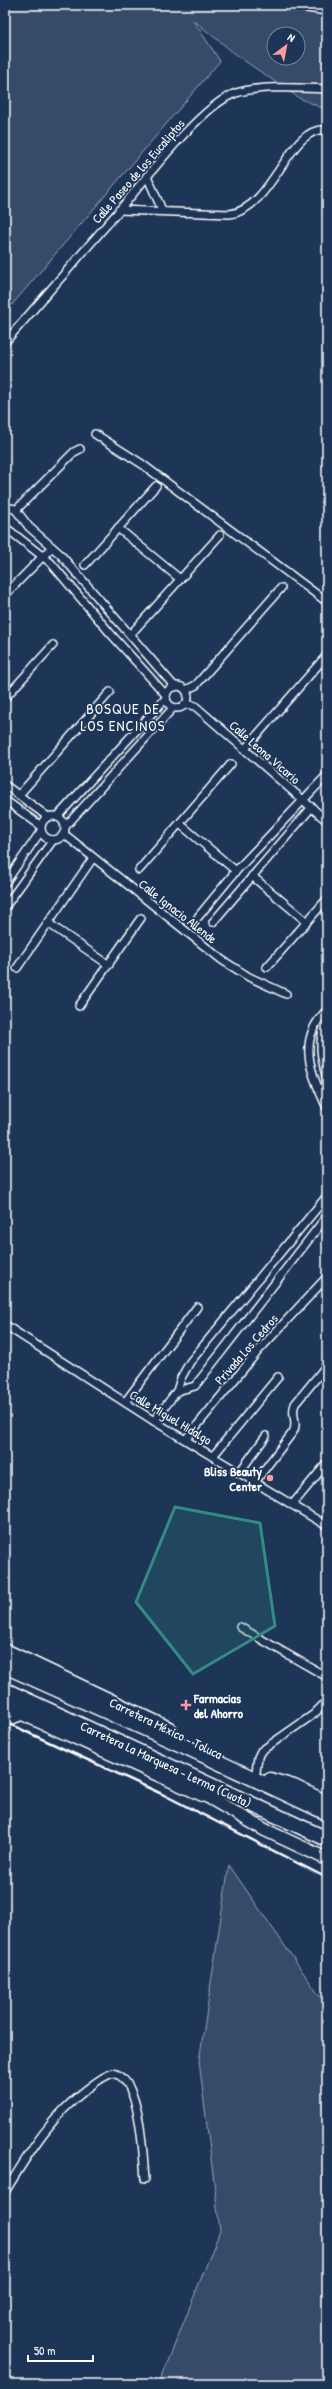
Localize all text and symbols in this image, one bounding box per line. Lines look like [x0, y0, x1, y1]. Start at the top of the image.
north arrow [266, 26, 306, 66]
text: N [285, 30, 298, 45]
street label: Calle Paseo de los Eucaliptos [87, 115, 189, 227]
district label: BOSQUE DE LOS ENCINOS [81, 698, 165, 736]
street label: Calle Leona Vicario [226, 716, 304, 788]
street label: Calle Ignacio Allende [135, 875, 221, 947]
street label: Privada Los Cedros [210, 1310, 282, 1388]
street label: Calle Miguel Hidalgo [127, 1385, 215, 1449]
place label: Bliss Beauty Center [204, 1462, 263, 1495]
marker: Bliss Beauty Center [265, 1473, 275, 1483]
place label: Farmacias del Ahorro [193, 1689, 244, 1722]
street label: Carretera México - Toluca [107, 1693, 225, 1763]
marker: Farmacias del Ahorro [181, 1700, 191, 1710]
street label: Carretera La Marquesa - Lerma (Cuota) [78, 1716, 254, 1812]
scale bar [28, 2337, 93, 2363]
text: 50 m [34, 2342, 55, 2359]

